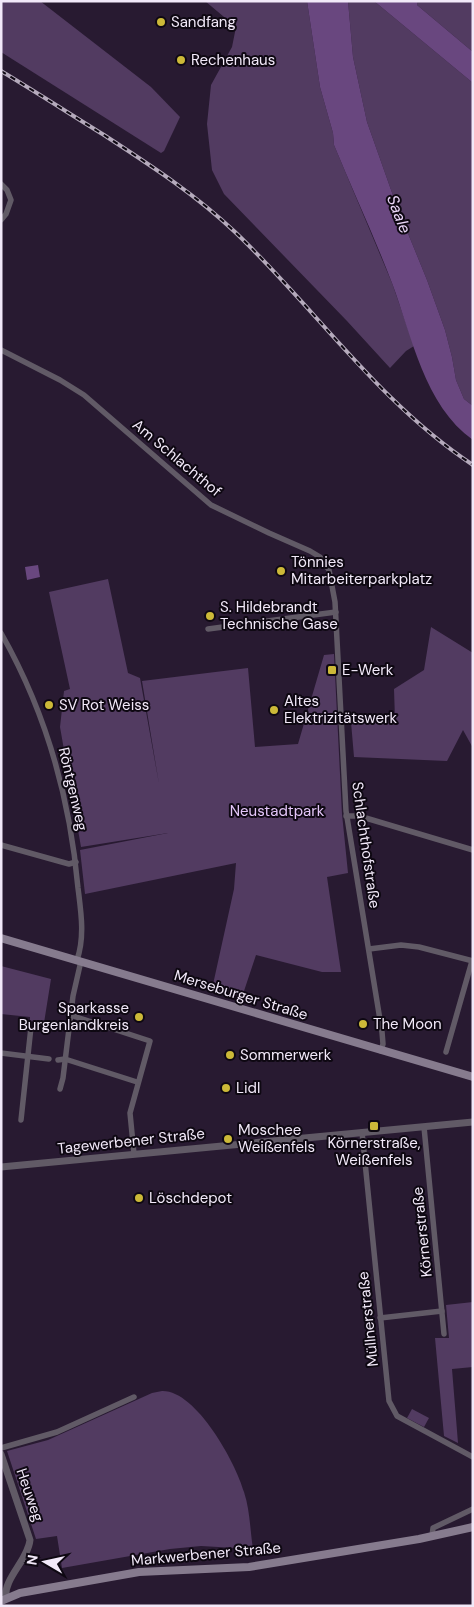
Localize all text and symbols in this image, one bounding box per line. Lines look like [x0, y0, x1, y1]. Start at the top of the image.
place label: Sandfang [171, 12, 236, 32]
marker: Sandfang [155, 16, 167, 28]
place label: Rechenhaus [191, 50, 275, 70]
marker: Rechenhaus [175, 54, 187, 66]
water label: Saale [382, 192, 416, 236]
street label: Am Schlachthof [128, 415, 226, 501]
place label: Tönnies Mitarbeiterparkplatz [291, 552, 432, 589]
marker: Tönnies Mitarbeiterparkplatz [275, 565, 287, 577]
place label: S. Hildebrandt Technische Gase [220, 597, 338, 634]
marker: S. Hildebrandt Technische Gase [204, 610, 216, 622]
place label: E-Werk [342, 660, 394, 680]
marker: E-Werk [326, 664, 338, 676]
place label: Altes Elektrizitätswerk [284, 691, 398, 728]
place label: SV Rot Weiss [59, 695, 149, 715]
marker: SV Rot Weiss [43, 699, 55, 711]
marker: Altes Elektrizitätswerk [268, 704, 280, 716]
street label: Röntgenweg [54, 745, 92, 833]
street label: Schlachthofstraße [347, 780, 385, 910]
park label: Neustadtpark [230, 801, 325, 821]
street label: Merseburger Straße [172, 965, 310, 1025]
place label: Sparkasse Burgenlandkreis [19, 998, 129, 1035]
marker: Sparkasse Burgenlandkreis [133, 1011, 145, 1023]
place label: The Moon [373, 1014, 442, 1034]
marker: The Moon [357, 1018, 369, 1030]
place label: Sommerwerk [240, 1045, 332, 1065]
marker: Sommerwerk [224, 1049, 236, 1061]
place label: Lidl [236, 1078, 260, 1098]
marker: Lidl [220, 1082, 232, 1094]
place label: Moschee Weißenfels [238, 1120, 315, 1157]
marker: Körnerstraße, Weißenfels [368, 1120, 380, 1132]
street label: Tagewerbener Straße [56, 1123, 206, 1159]
marker: Moschee Weißenfels [222, 1133, 234, 1145]
place label: Körnerstraße, Weißenfels [327, 1133, 421, 1170]
street label: Körnerstraße [407, 1186, 437, 1278]
place label: Löschdepot [149, 1188, 232, 1208]
marker: Löschdepot [133, 1192, 145, 1204]
street label: Müllnerstraße [353, 1270, 383, 1368]
street label: Heuweg [12, 1466, 48, 1524]
north arrow [20, 1537, 70, 1587]
street label: Markwerbener Straße [130, 1537, 282, 1571]
text: N [22, 1554, 42, 1566]

